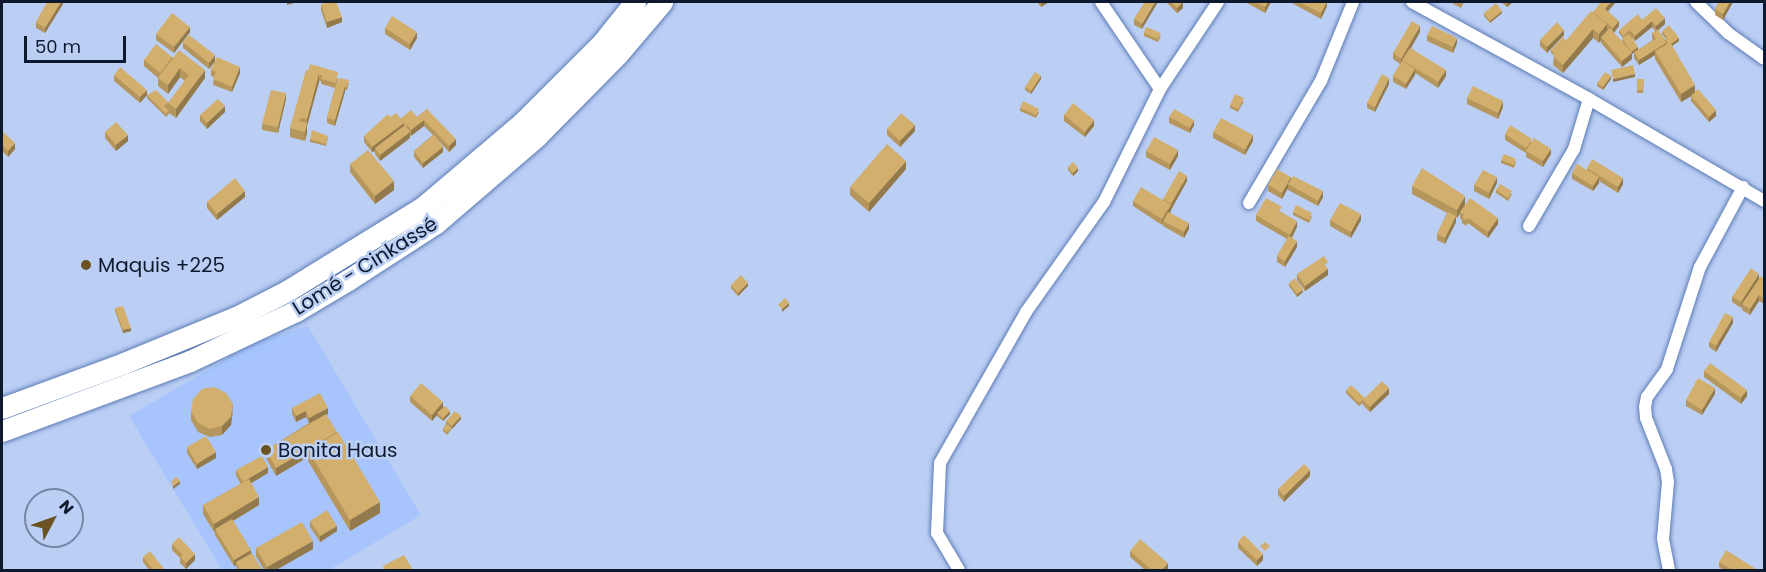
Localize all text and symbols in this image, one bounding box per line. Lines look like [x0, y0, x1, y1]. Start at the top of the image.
scale bar [27, 24, 129, 62]
text: 50 m [35, 34, 81, 59]
street label: Lomé - Cinkassé [288, 212, 442, 320]
place label: Maquis +225 [98, 253, 225, 277]
marker: Maquis +225 [79, 258, 93, 272]
place label: Bonita Haus [278, 438, 398, 462]
marker: Bonita Haus [259, 443, 273, 457]
north arrow [24, 488, 84, 548]
text: N [54, 495, 79, 519]

